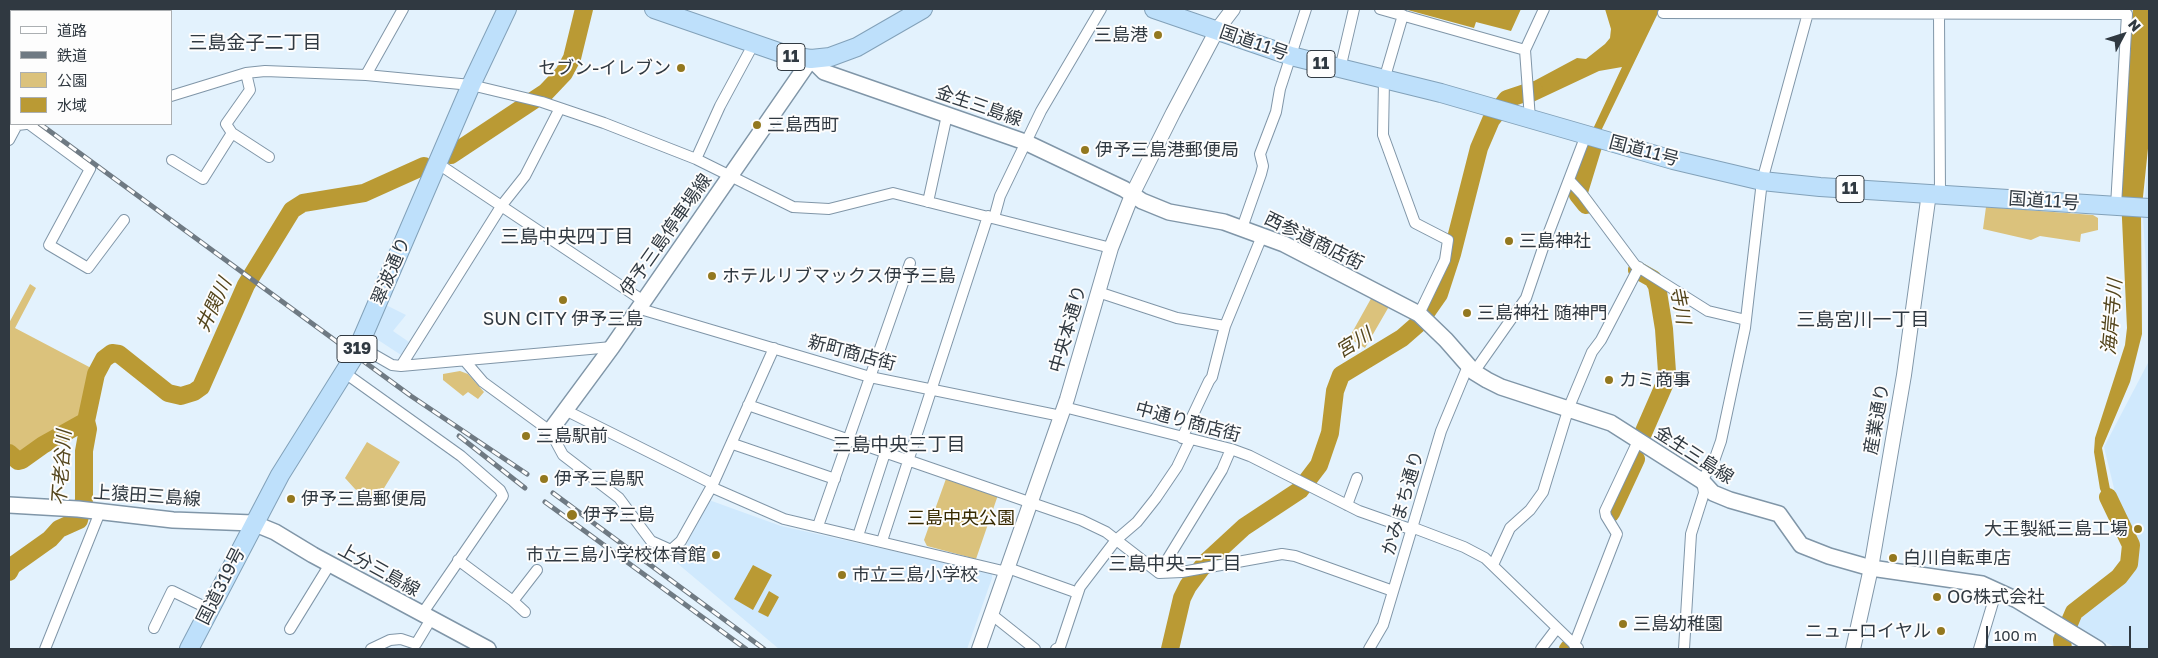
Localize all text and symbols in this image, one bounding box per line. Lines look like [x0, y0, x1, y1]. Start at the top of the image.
legend [10, 10, 172, 125]
north arrow [2098, 10, 2148, 60]
text: N [2125, 15, 2145, 35]
text: 道路 [57, 21, 87, 39]
street label: 国道11号 [1217, 21, 1291, 65]
place label: 三島港 [1094, 24, 1148, 46]
marker: 三島港 [1152, 29, 1164, 41]
district label: 三島金子二丁目 [189, 32, 321, 54]
road number: 11 [777, 44, 805, 70]
text: 鉄道 [57, 46, 87, 64]
road number: 11 [1307, 51, 1335, 78]
place label: セブン-イレブン [538, 57, 671, 79]
marker: セブン-イレブン [675, 62, 687, 74]
text: 公園 [57, 71, 87, 89]
street label: 金生三島線 [933, 81, 1025, 131]
text: 水域 [57, 96, 87, 114]
place label: 三島西町 [767, 114, 839, 136]
marker: 三島西町 [751, 119, 763, 131]
street label: 国道11号 [1607, 131, 1681, 171]
place label: 伊予三島港郵便局 [1095, 139, 1239, 161]
marker: 伊予三島港郵便局 [1079, 144, 1091, 156]
street label: 伊予三島停車場線 [616, 170, 716, 300]
road number: 11 [1836, 175, 1864, 202]
street label: 国道11号 [2008, 188, 2080, 214]
street label: 西参道商店街 [1261, 208, 1367, 274]
district label: 三島中央四丁目 [501, 226, 633, 248]
place label: 三島神社 [1519, 230, 1591, 252]
street label: 翠波通り [367, 234, 415, 308]
marker: 三島神社 [1503, 235, 1515, 247]
place label: ホテルリブマックス伊予三島 [722, 265, 956, 287]
marker: ホテルリブマックス伊予三島 [706, 270, 718, 282]
water label: 井関川 [192, 274, 236, 336]
water label: 海岸寺川 [2097, 278, 2127, 356]
street label: 中央本通り [1045, 283, 1091, 375]
water label: 寺川 [1665, 284, 1695, 326]
marker: SUN CITY 伊予三島 [557, 294, 569, 306]
place label: 三島神社 随神門 [1477, 302, 1607, 324]
marker: 三島神社 随神門 [1461, 307, 1473, 319]
place label: SUN CITY 伊予三島 [483, 308, 643, 330]
district label: 三島宮川一丁目 [1797, 309, 1929, 331]
water label: 宮川 [1332, 323, 1376, 363]
street label: 新町商店街 [806, 331, 898, 375]
road number: 319 [337, 336, 377, 362]
place label: カミ商事 [1619, 369, 1691, 391]
marker: カミ商事 [1603, 374, 1615, 386]
street label: 産業通り [1860, 382, 1894, 456]
street label: 中通り商店街 [1133, 398, 1243, 446]
street label: 金生三島線 [1650, 421, 1738, 489]
place label: 三島駅前 [536, 425, 608, 447]
water label: 不老谷川 [48, 429, 76, 507]
marker: 三島駅前 [520, 430, 532, 442]
district label: 三島中央三丁目 [833, 434, 965, 456]
street label: かみまち通り [1378, 448, 1428, 558]
place label: 伊予三島駅 [554, 468, 644, 490]
marker: 伊予三島駅 [538, 473, 550, 485]
street label: 上猿田三島線 [92, 481, 202, 511]
place label: 伊予三島郵便局 [301, 488, 427, 510]
marker: 伊予三島郵便局 [285, 493, 297, 505]
place label: 伊予三島 [583, 504, 655, 526]
park label: 三島中央公園 [907, 507, 1015, 529]
marker: 伊予三島 [565, 508, 579, 522]
place label: 大王製紙三島工場 [1984, 518, 2128, 540]
marker: 大王製紙三島工場 [2132, 523, 2144, 535]
street label: 上分三島線 [334, 539, 424, 601]
street label: 国道319号 [192, 544, 250, 628]
place label: 市立三島小学校体育館 [526, 544, 706, 566]
place label: 白川自転車店 [1903, 547, 2011, 569]
marker: 市立三島小学校体育館 [710, 549, 722, 561]
marker: 白川自転車店 [1887, 552, 1899, 564]
district label: 三島中央二丁目 [1109, 553, 1241, 575]
place label: 市立三島小学校 [852, 564, 978, 586]
marker: 市立三島小学校 [836, 569, 848, 581]
place label: OG株式会社 [1947, 586, 2045, 608]
marker: OG株式会社 [1931, 591, 1943, 603]
place label: 三島幼稚園 [1633, 613, 1723, 635]
scale bar [1988, 616, 2133, 648]
marker: 三島幼稚園 [1617, 618, 1629, 630]
place label: ニューロイヤル [1805, 620, 1931, 642]
marker: ニューロイヤル [1935, 625, 1947, 637]
text: 100 m [1994, 626, 2037, 644]

